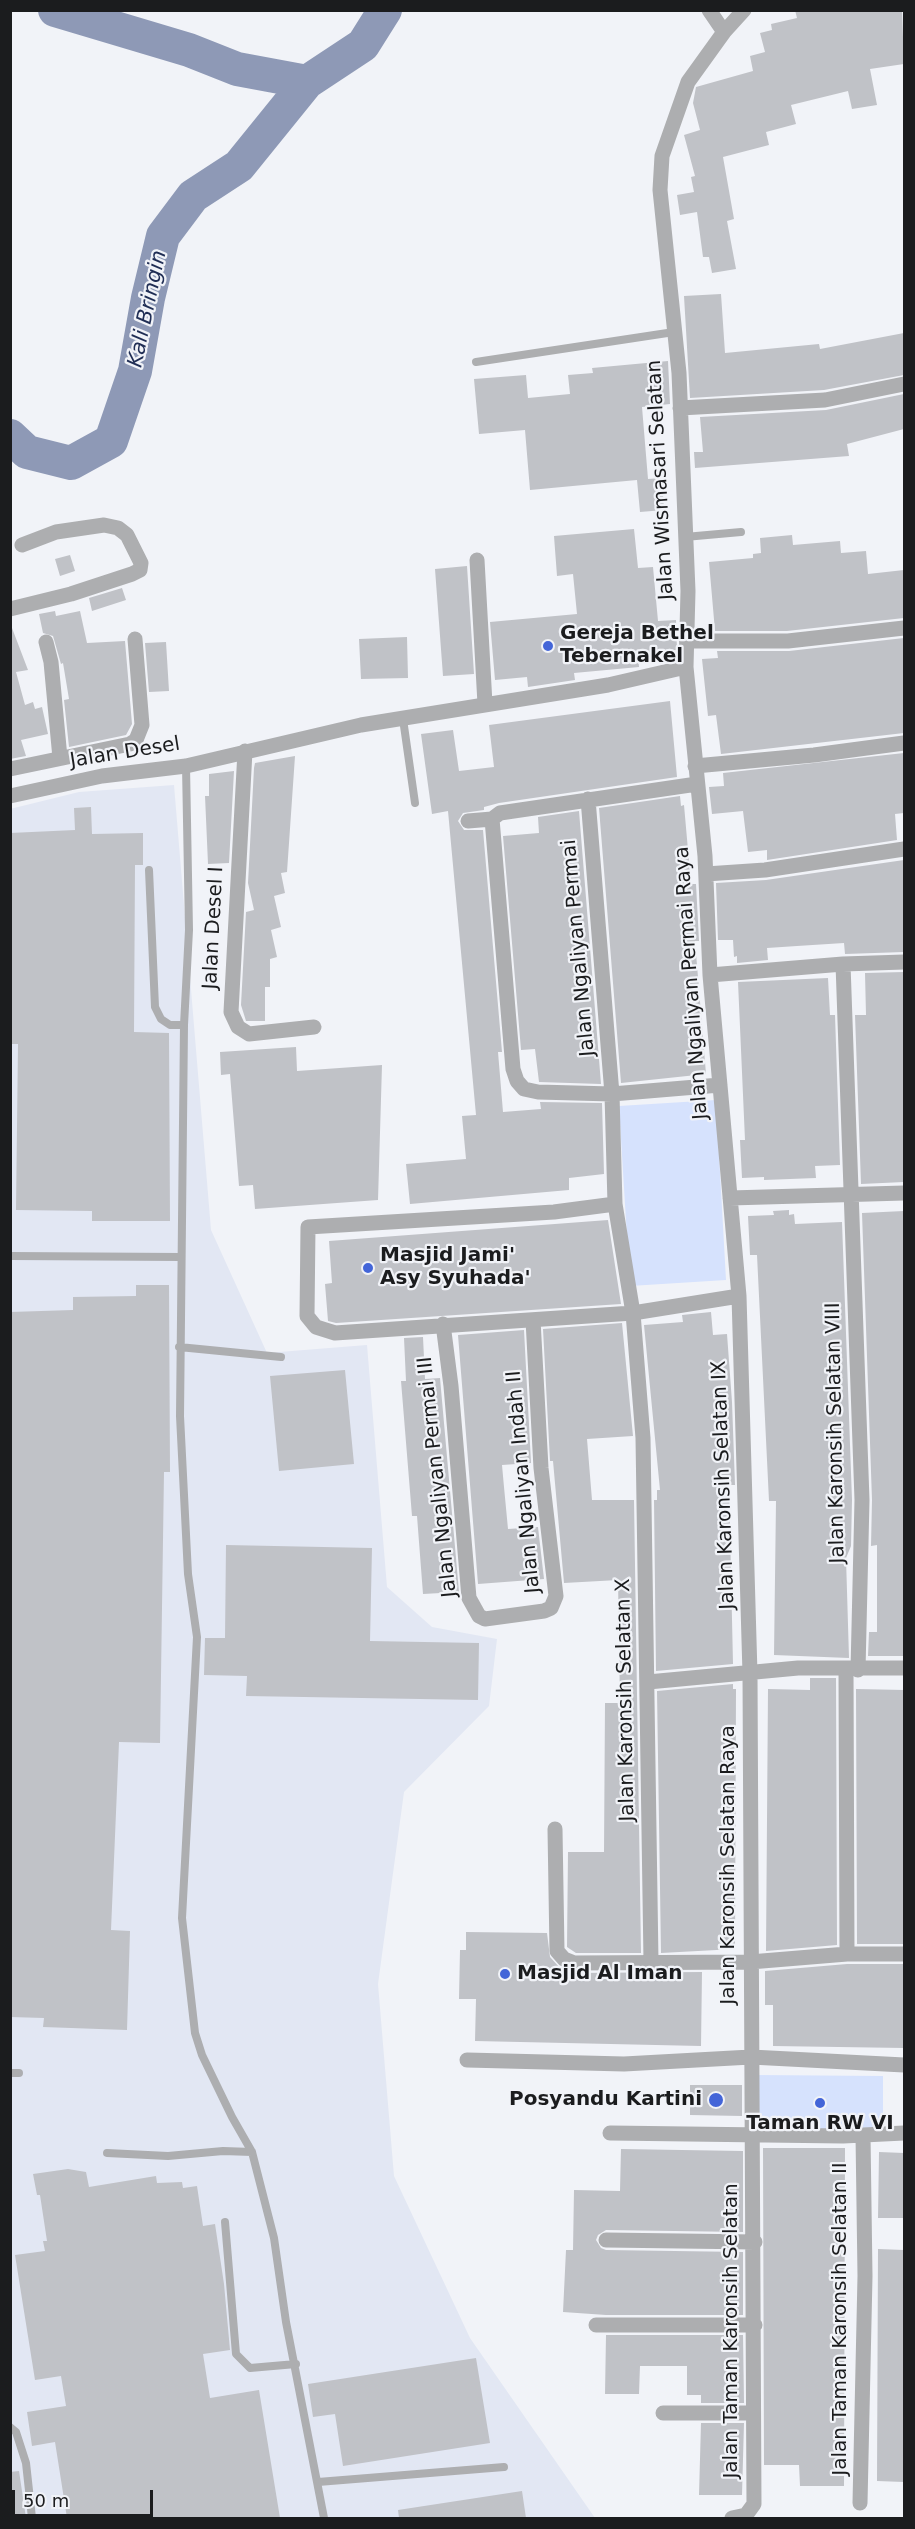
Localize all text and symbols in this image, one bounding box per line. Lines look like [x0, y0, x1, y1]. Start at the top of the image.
water label: Kali Bringin [123, 248, 173, 370]
street label: Jalan Wismasari Selatan [643, 359, 679, 601]
place label: Gereja Bethel Tebernakel [560, 622, 714, 669]
marker: Gereja Bethel Tebernakel [541, 639, 555, 653]
street label: Jalan Desel [68, 732, 182, 774]
street label: Jalan Ngaliyan Permai [558, 838, 600, 1058]
street label: Jalan Ngaliyan Permai Raya [670, 845, 714, 1121]
street label: Jalan Desel I [199, 866, 229, 990]
place label: Masjid Jami' Asy Syuhada' [380, 1244, 531, 1291]
marker: Masjid Jami' Asy Syuhada' [361, 1261, 375, 1275]
street label: Jalan Karonsih Selatan VIII [822, 1302, 850, 1564]
street label: Jalan Ngaliyan Permai III [413, 1355, 463, 1599]
street label: Jalan Karonsih Selatan IX [708, 1360, 740, 1610]
street label: Jalan Ngaliyan Indah II [502, 1370, 546, 1594]
street label: Jalan Karonsih Selatan X [612, 1578, 640, 1822]
street label: Jalan Karonsih Selatan Raya [717, 1725, 741, 2005]
place label: Masjid Al Iman [517, 1962, 683, 1986]
marker: Masjid Al Iman [498, 1967, 512, 1981]
place label: Posyandu Kartini [509, 2088, 702, 2112]
marker: Posyandu Kartini [707, 2091, 725, 2109]
marker: Taman RW VI [813, 2096, 827, 2110]
place label: Taman RW VI [746, 2112, 894, 2136]
street label: Jalan Taman Karonsih Selatan II [829, 2162, 853, 2476]
street label: Jalan Taman Karonsih Selatan [720, 2183, 744, 2479]
scale bar [15, 2478, 156, 2516]
text: 50 m [23, 2490, 69, 2511]

